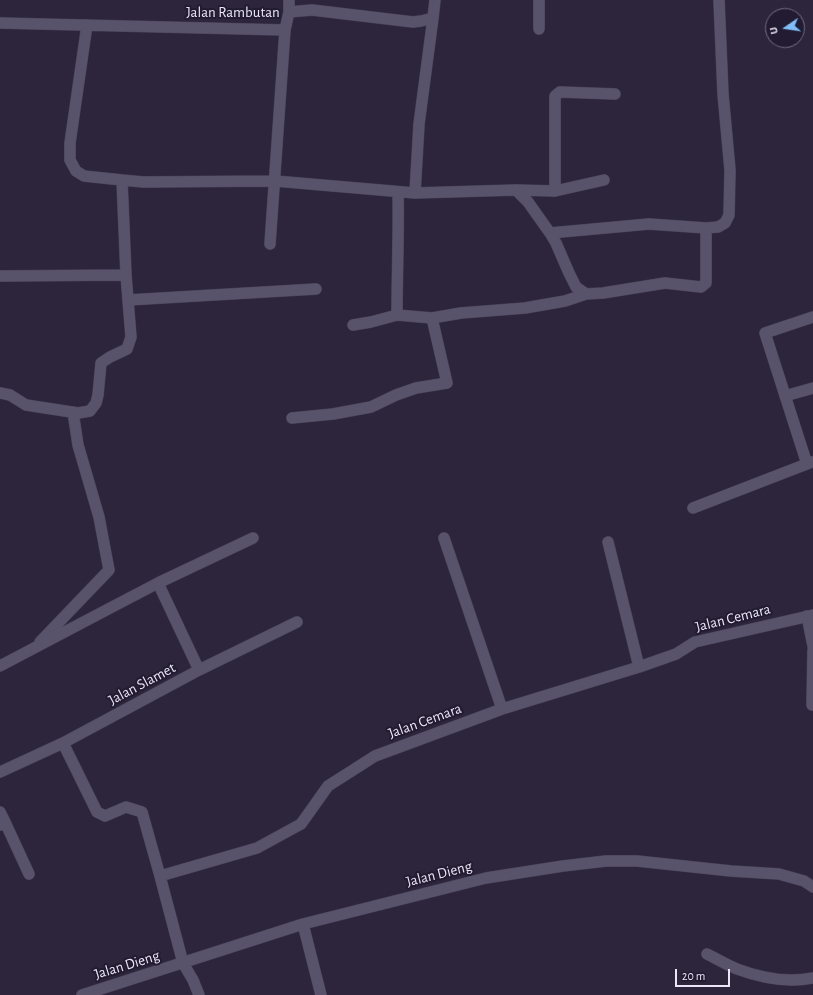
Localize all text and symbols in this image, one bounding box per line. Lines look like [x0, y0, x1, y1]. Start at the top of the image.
street label: Jalan Rambutan [186, 3, 280, 21]
north arrow [765, 8, 805, 48]
text: U [768, 26, 780, 35]
street label: Jalan Cemara [694, 600, 772, 636]
street label: Jalan Slamet [106, 659, 178, 709]
street label: Jalan Cemara [386, 699, 464, 743]
street label: Jalan Dieng [404, 857, 474, 891]
street label: Jalan Dieng [92, 947, 162, 983]
scale bar [677, 961, 732, 987]
text: 20 m [682, 970, 705, 982]

